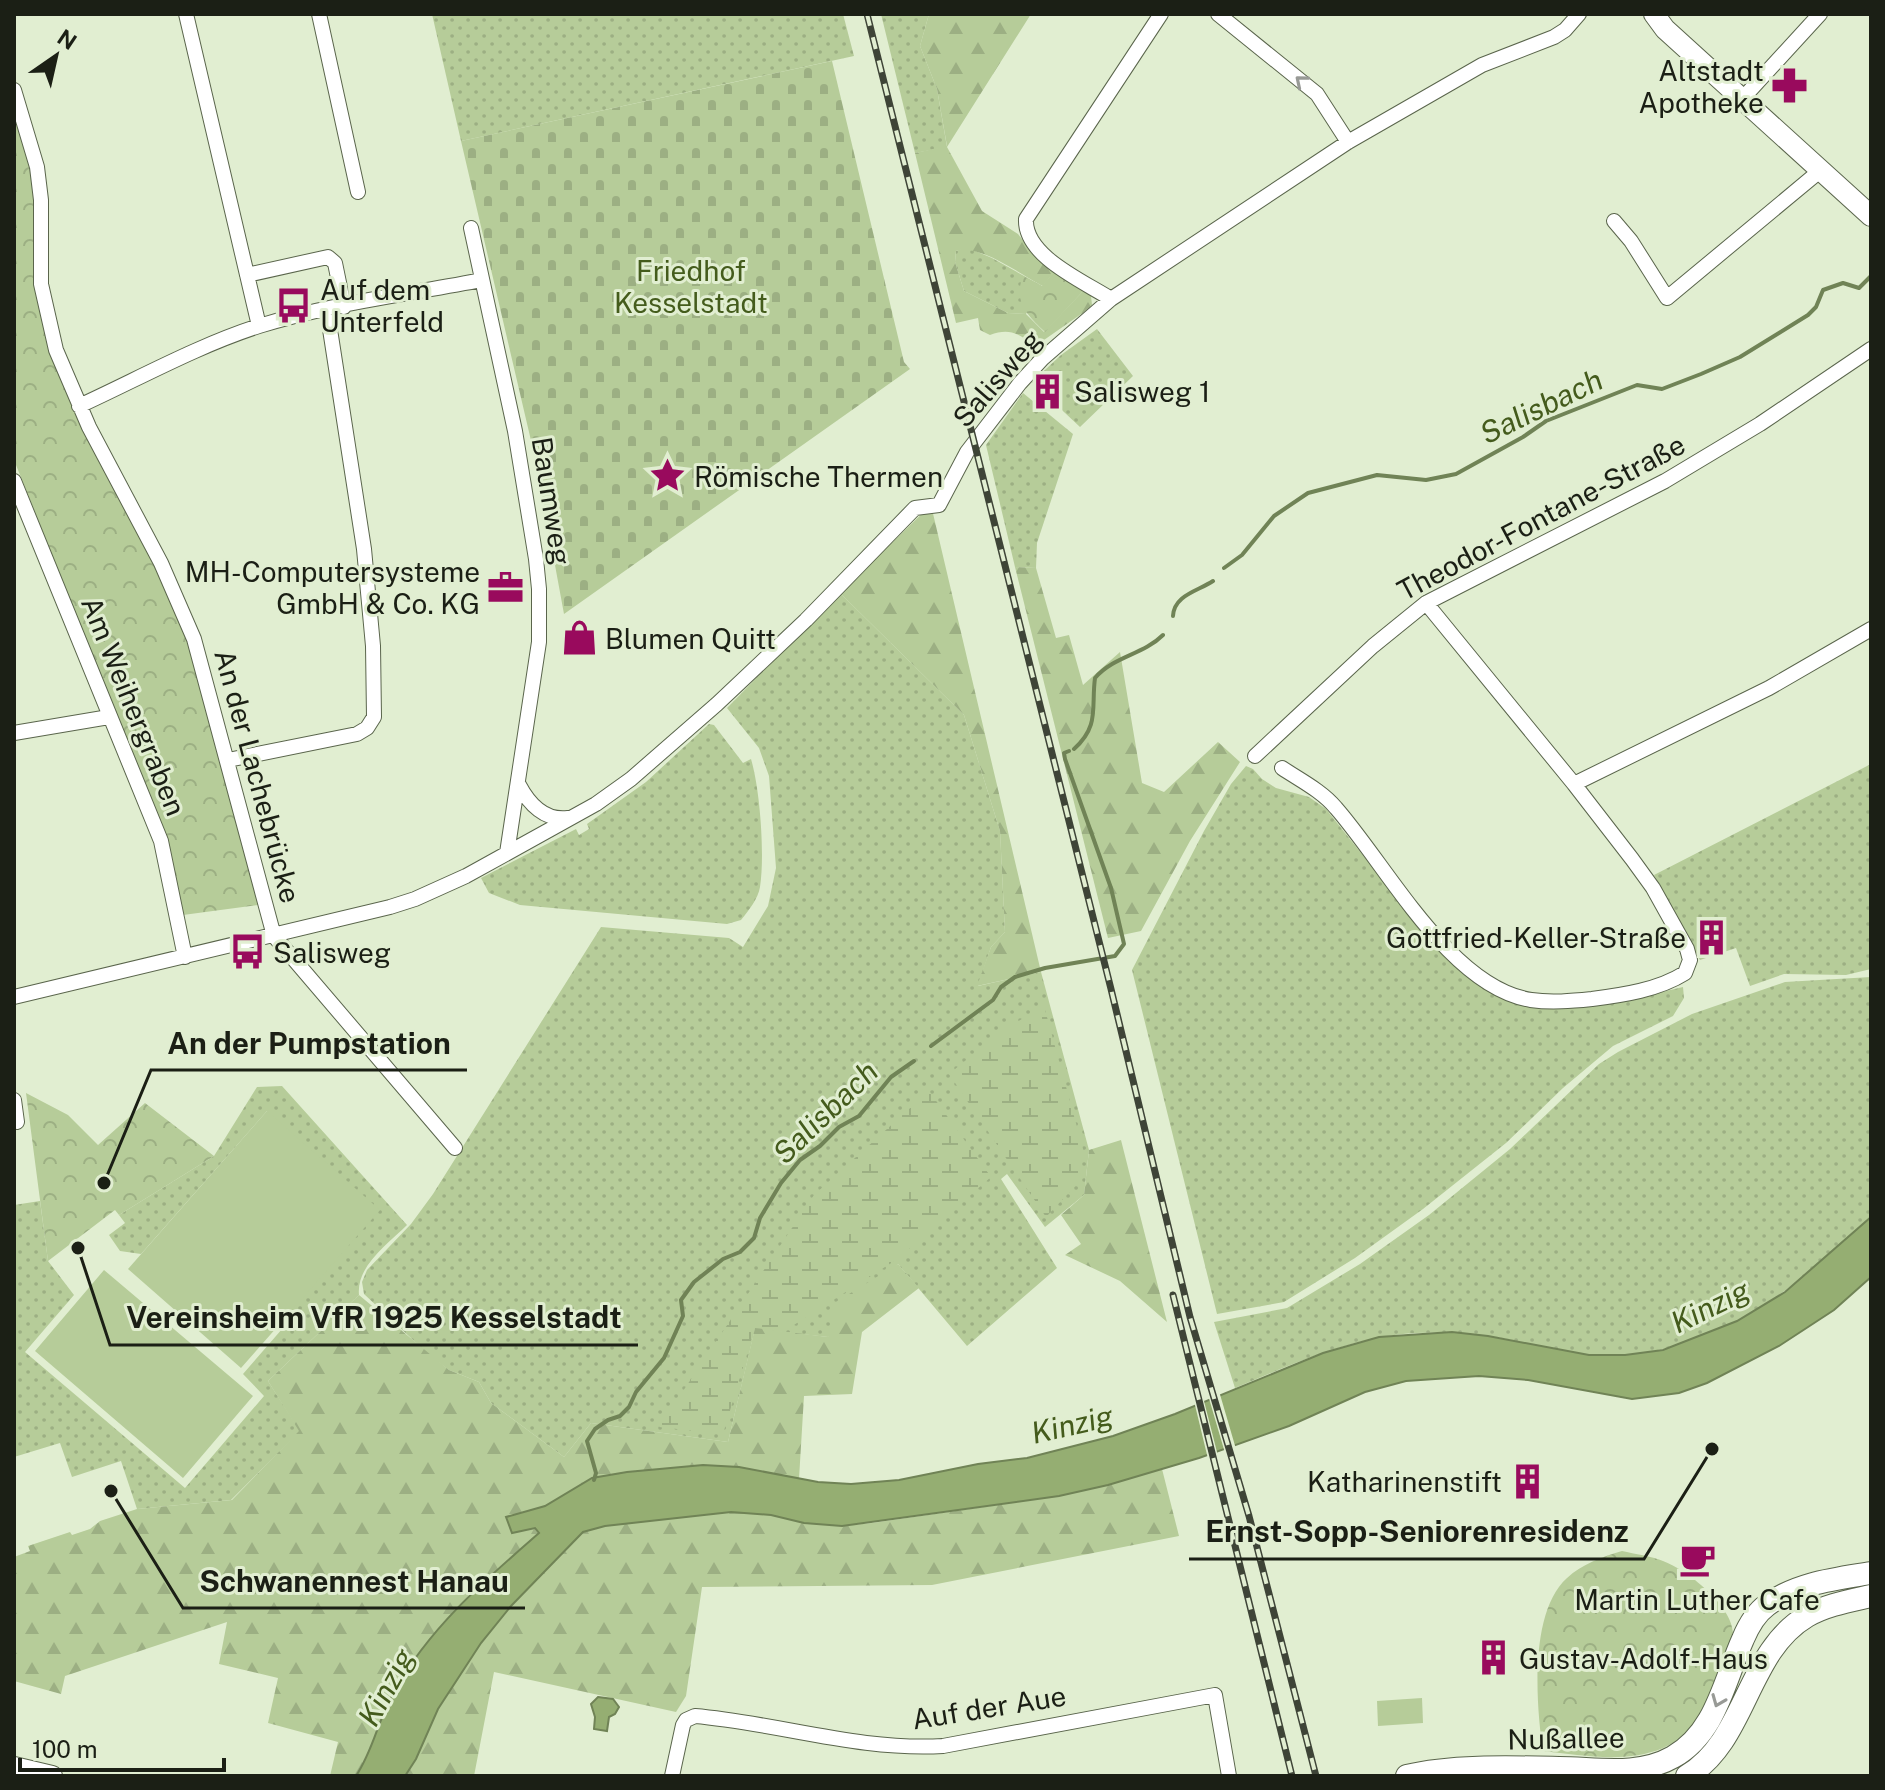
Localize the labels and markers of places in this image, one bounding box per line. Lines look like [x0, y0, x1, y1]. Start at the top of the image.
place label: Altstadt Apotheke [1638, 54, 1764, 119]
pharmacy icon: Altstadt Apotheke [1771, 67, 1809, 105]
place label: Auf dem Unterfeld [320, 273, 444, 338]
bus stop icon: Auf dem Unterfeld [275, 286, 313, 324]
building icon: Salisweg 1 [1029, 372, 1067, 410]
place label: Salisweg 1 [1074, 375, 1211, 408]
place icon: Römische Thermen [649, 457, 687, 495]
place label: Römische Thermen [694, 460, 943, 493]
place label: MH-Computersysteme GmbH & Co. KG [185, 555, 480, 620]
office icon: MH-Computersysteme GmbH & Co. KG [487, 568, 525, 606]
shop icon: Blumen Quitt [560, 619, 598, 657]
place label: Blumen Quitt [605, 622, 776, 655]
building icon: Gottfried-Keller-Straße [1693, 918, 1731, 956]
place label: Gottfried-Keller-Straße [1386, 921, 1686, 954]
bus stop icon: Salisweg [228, 933, 266, 971]
place label: Salisweg [273, 936, 391, 969]
callout: An der Pumpstation [151, 1016, 467, 1070]
callout: Vereinsheim VfR 1925 Kesselstadt [110, 1291, 638, 1345]
building icon: Katharinenstift [1509, 1462, 1547, 1500]
place label: Katharinenstift [1307, 1465, 1502, 1498]
callout: Ernst-Sopp-Seniorenresidenz [1189, 1505, 1644, 1559]
cafe icon: Martin Luther Cafe [1678, 1540, 1716, 1578]
callout: Schwanennest Hanau [183, 1554, 525, 1608]
place label: Martin Luther Cafe [1574, 1583, 1820, 1616]
building icon: Gustav-Adolf-Haus [1474, 1639, 1512, 1677]
place label: Gustav-Adolf-Haus [1519, 1642, 1768, 1675]

